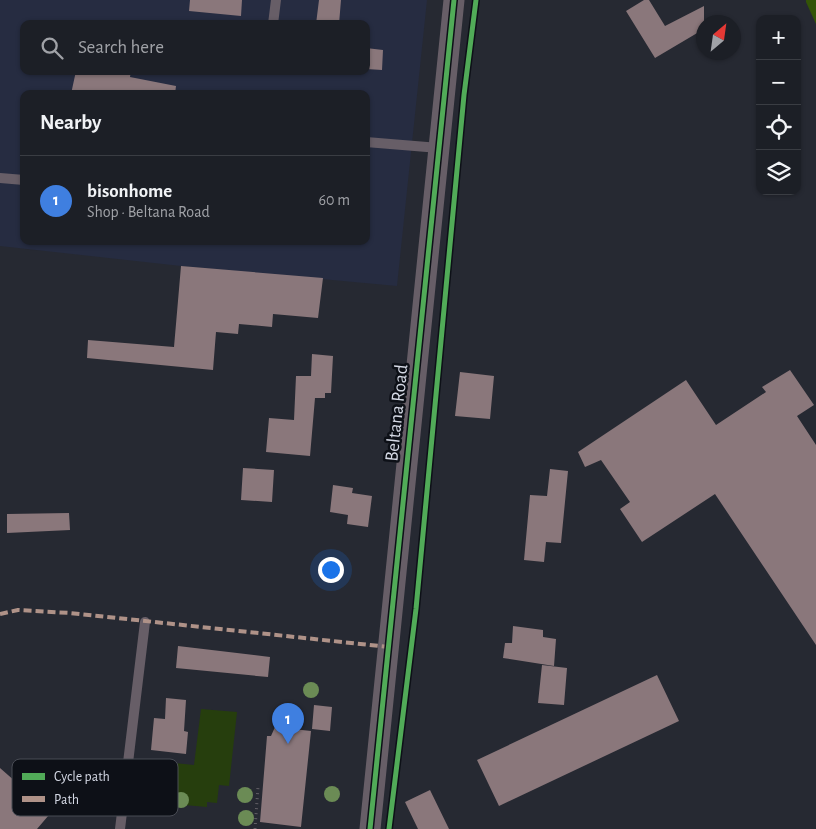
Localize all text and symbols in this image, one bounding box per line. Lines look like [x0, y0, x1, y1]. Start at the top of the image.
north arrow [696, 15, 741, 60]
map controls [756, 15, 801, 195]
button: + [756, 15, 801, 60]
search box [20, 20, 370, 75]
icon: search [38, 34, 66, 62]
text: Search here [78, 38, 164, 57]
button: − [756, 60, 801, 105]
button: locate [756, 105, 801, 150]
text: Nearby [40, 112, 101, 133]
button: layers [756, 150, 801, 195]
text: bisonhome [87, 182, 172, 201]
text: 1 [53, 192, 59, 208]
text: 60 m [319, 192, 350, 208]
text: Shop · Beltana Road [87, 204, 210, 220]
street label: Beltana Road [382, 363, 412, 463]
your location [318, 557, 344, 583]
pin: 1 [272, 703, 304, 744]
legend [12, 759, 178, 816]
text: Cycle path [54, 770, 110, 784]
text: Path [54, 793, 79, 807]

